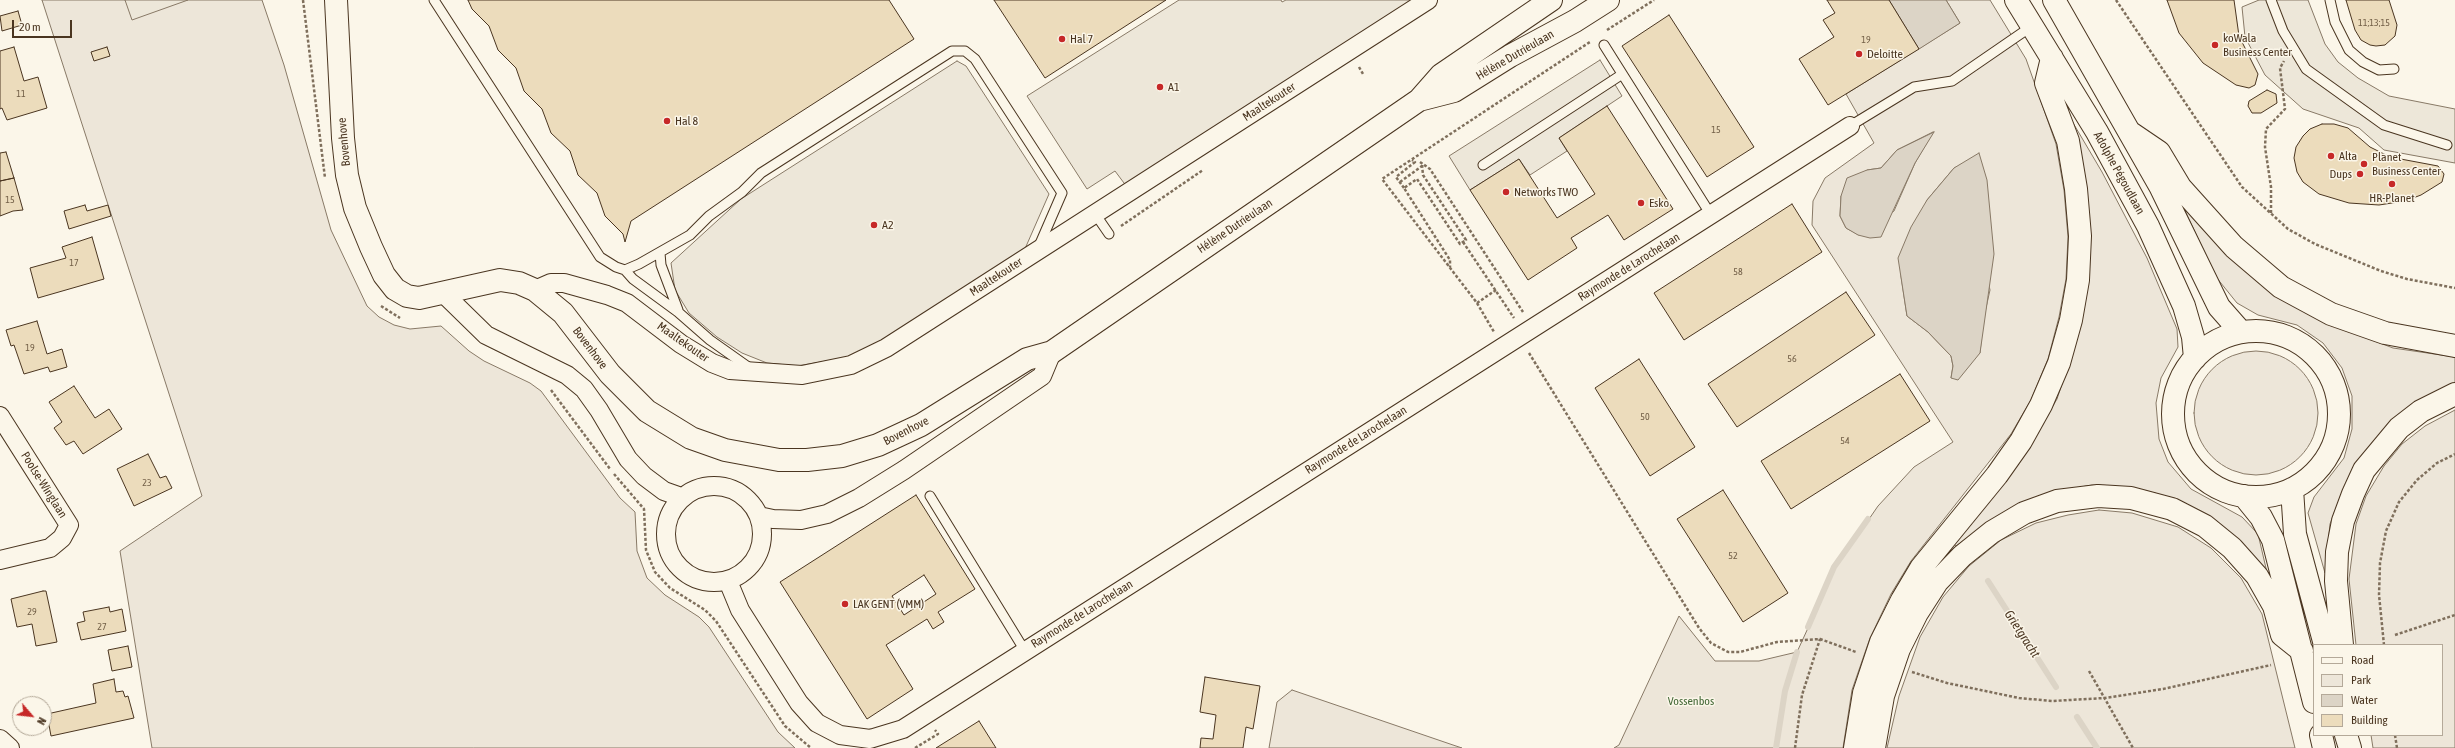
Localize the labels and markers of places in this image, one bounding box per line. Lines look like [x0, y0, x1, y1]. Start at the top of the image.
place label: koWala Business Center [2223, 31, 2292, 59]
place label: Hal 7 [1070, 32, 1093, 46]
marker: Hal 7 [1057, 34, 1067, 44]
marker: koWala Business Center [2210, 40, 2220, 50]
place label: Deloitte [1867, 47, 1903, 61]
marker: Deloitte [1854, 49, 1864, 59]
place label: A1 [1168, 80, 1180, 94]
marker: A1 [1155, 82, 1165, 92]
place label: Hal 8 [675, 114, 698, 128]
marker: Hal 8 [662, 116, 672, 126]
place label: Alta [2339, 149, 2357, 163]
place label: Planet Business Center [2372, 150, 2441, 178]
marker: Alta [2326, 151, 2336, 161]
marker: Planet Business Center [2359, 159, 2369, 169]
place label: Dups [2330, 167, 2352, 181]
marker: Dups [2355, 169, 2365, 179]
marker: HR-Planet [2387, 179, 2397, 189]
place label: Networks TWO [1514, 185, 1578, 199]
marker: Networks TWO [1501, 187, 1511, 197]
place label: HR-Planet [2369, 191, 2415, 205]
place label: Esko [1649, 196, 1669, 210]
marker: Esko [1636, 198, 1646, 208]
place label: A2 [882, 218, 894, 232]
marker: A2 [869, 220, 879, 230]
place label: LAK GENT (VMM) [853, 597, 924, 611]
marker: LAK GENT (VMM) [840, 599, 850, 609]

